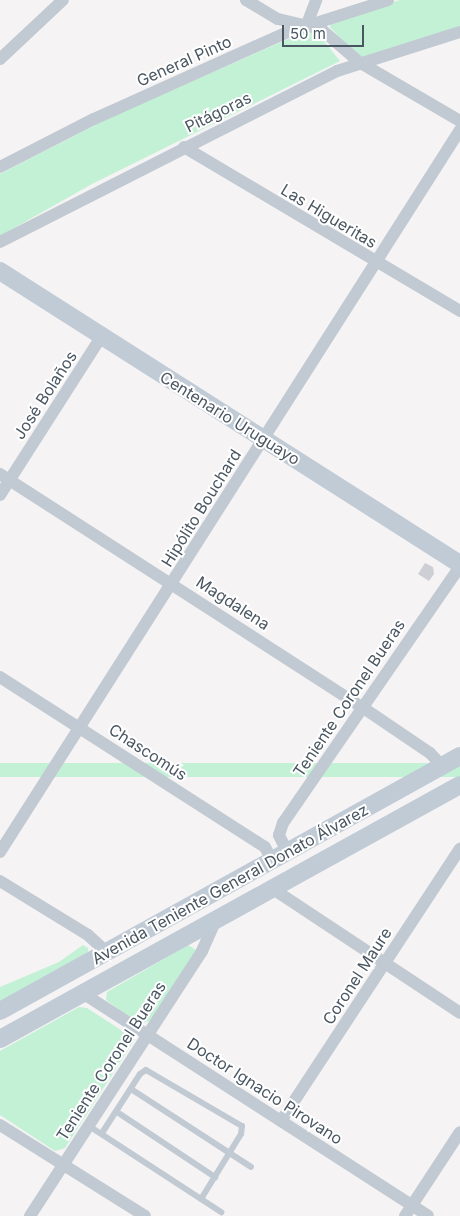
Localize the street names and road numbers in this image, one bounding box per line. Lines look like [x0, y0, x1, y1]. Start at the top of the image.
street label: General Pinto [134, 32, 234, 90]
street label: Pitágoras [182, 88, 254, 136]
street label: Las Higueritas [278, 180, 380, 252]
street label: José Bolaños [9, 347, 81, 443]
street label: Centenario Uruguayo [157, 367, 303, 469]
street label: Hipólito Bouchard [157, 446, 245, 570]
street label: Magdalena [193, 572, 273, 634]
street label: Teniente Coronel Bueras [289, 616, 409, 780]
street label: Chascomús [105, 720, 191, 784]
street label: Avenida Teniente General Donato Álvarez [89, 800, 371, 968]
street label: Coronel Maure [319, 924, 395, 1028]
street label: Teniente Coronel Bueras [52, 978, 170, 1144]
street label: Doctor Ignacio Pirovano [184, 1034, 346, 1148]

